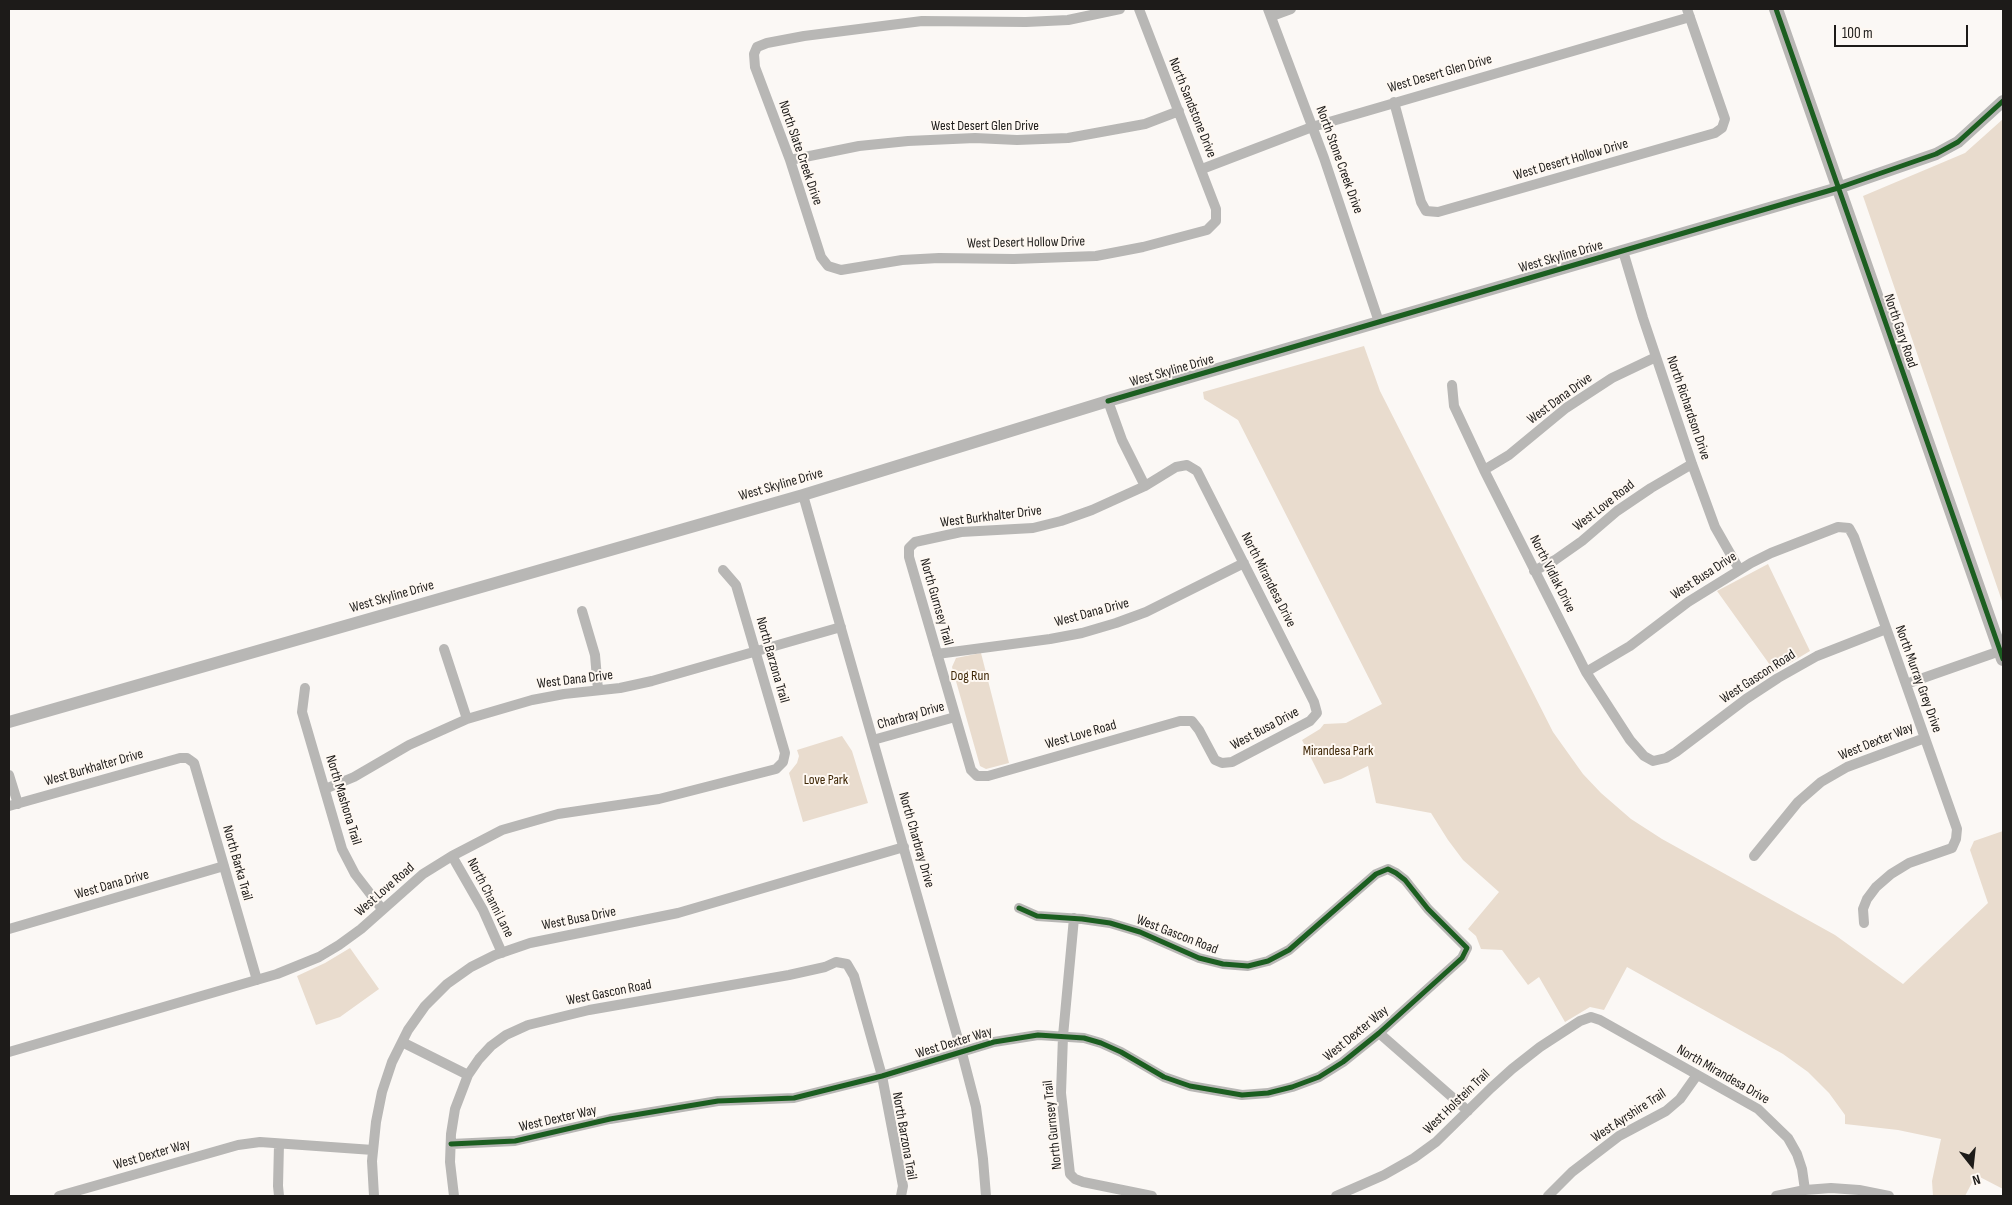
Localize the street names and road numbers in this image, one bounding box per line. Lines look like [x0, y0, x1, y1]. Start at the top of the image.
street label: West Desert Glen Drive [1386, 51, 1494, 97]
street label: North Sandstone Drive [1164, 56, 1220, 160]
street label: North Slate Creek Drive [774, 99, 826, 207]
street label: North Stone Creek Drive [1312, 104, 1366, 216]
street label: West Desert Glen Drive [931, 118, 1039, 134]
street label: West Desert Hollow Drive [1512, 136, 1630, 184]
street label: West Desert Hollow Drive [967, 234, 1085, 252]
street label: West Skyline Drive [1517, 237, 1605, 277]
street label: North Gary Road [1880, 292, 1920, 370]
street label: West Skyline Drive [1128, 351, 1216, 391]
street label: North Richardson Drive [1662, 354, 1714, 462]
street label: West Dana Drive [1524, 370, 1596, 428]
street label: West Skyline Drive [737, 465, 825, 505]
street label: West Love Road [1570, 477, 1638, 535]
street label: West Burkhalter Drive [939, 502, 1043, 532]
street label: North Mirandesa Drive [1237, 530, 1299, 630]
street label: North Vidlak Drive [1525, 533, 1579, 615]
street label: West Busa Drive [1668, 548, 1740, 604]
street label: North Gurnsey Trail [916, 557, 956, 647]
street label: West Skyline Drive [348, 577, 436, 617]
street label: West Dana Drive [1053, 595, 1131, 631]
street label: North Barzona Trail [752, 615, 792, 705]
street label: North Murray Grey Drive [1891, 623, 1945, 735]
street label: West Gascon Road [1717, 646, 1799, 708]
street label: West Dana Drive [536, 667, 614, 693]
street label: Charbray Drive [875, 698, 947, 734]
street label: West Busa Drive [1228, 704, 1302, 754]
street label: West Love Road [1043, 717, 1119, 753]
street label: West Dexter Way [1836, 719, 1916, 765]
street label: West Burkhalter Drive [43, 746, 145, 790]
street label: North Mashona Trail [321, 753, 365, 847]
street label: North Charbray Drive [894, 790, 938, 890]
street label: North Barka Trail [218, 824, 256, 902]
street label: North Channi Lane [463, 856, 517, 940]
street label: West Love Road [352, 860, 418, 920]
street label: West Dana Drive [73, 866, 151, 904]
street label: West Busa Drive [541, 904, 617, 934]
street label: West Gascon Road [1134, 912, 1220, 958]
street label: West Gascon Road [565, 977, 653, 1009]
street label: West Dexter Way [1320, 1003, 1392, 1065]
street label: West Dexter Way [914, 1023, 994, 1063]
street label: North Mirandesa Drive [1674, 1042, 1772, 1108]
street label: West Holstein Trail [1420, 1066, 1494, 1138]
street label: North Gurnsey Trail [1040, 1080, 1066, 1170]
street label: West Ayrshire Trail [1589, 1086, 1669, 1146]
street label: North Barzona Trail [888, 1091, 920, 1181]
street label: West Dexter Way [518, 1102, 598, 1136]
street label: West Dexter Way [112, 1136, 192, 1174]

